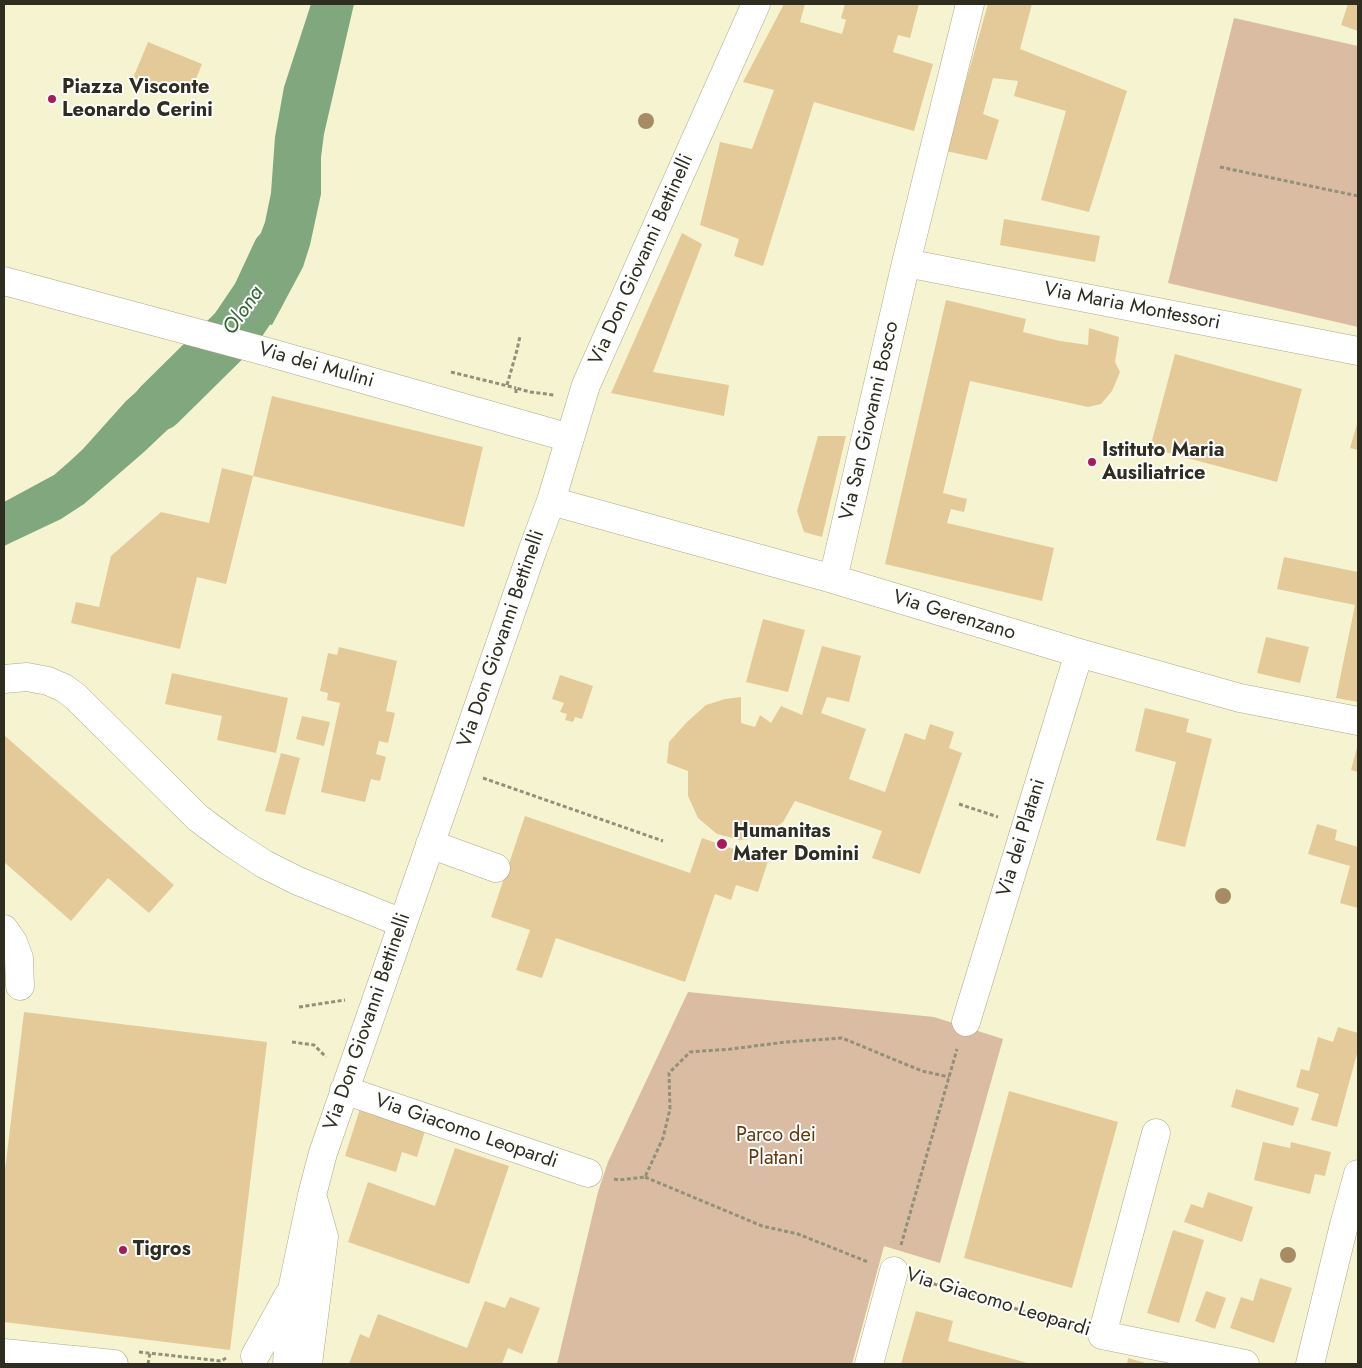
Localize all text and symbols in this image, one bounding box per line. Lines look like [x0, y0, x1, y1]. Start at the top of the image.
place label: Piazza Visconte Leonardo Cerini [62, 76, 213, 123]
marker: Piazza Visconte Leonardo Cerini [46, 93, 58, 105]
street label: Via Don Giovanni Bettinelli [585, 151, 699, 369]
street label: Via Maria Montessori [1042, 278, 1222, 336]
water label: Olona [218, 282, 270, 340]
street label: Via San Giovanni Bosco [835, 319, 905, 523]
street label: Via dei Mulini [255, 338, 377, 394]
place label: Istituto Maria Ausiliatrice [1102, 439, 1225, 486]
marker: Istituto Maria Ausiliatrice [1086, 456, 1098, 468]
street label: Via Don Giovanni Bettinelli [453, 527, 551, 751]
street label: Via Gerenzano [890, 586, 1018, 646]
street label: Via dei Platani [993, 776, 1051, 900]
place label: Humanitas Mater Domini [733, 820, 859, 867]
marker: Humanitas Mater Domini [715, 837, 729, 851]
street label: Via Don Giovanni Bettinelli [319, 910, 417, 1134]
street label: Via Giacomo Leopardi [371, 1089, 561, 1175]
park label: Parco dei Platani [736, 1124, 816, 1171]
place label: Tigros [133, 1238, 191, 1262]
marker: Tigros [117, 1244, 129, 1256]
street label: Via Giacomo Leopardi [903, 1263, 1093, 1343]

